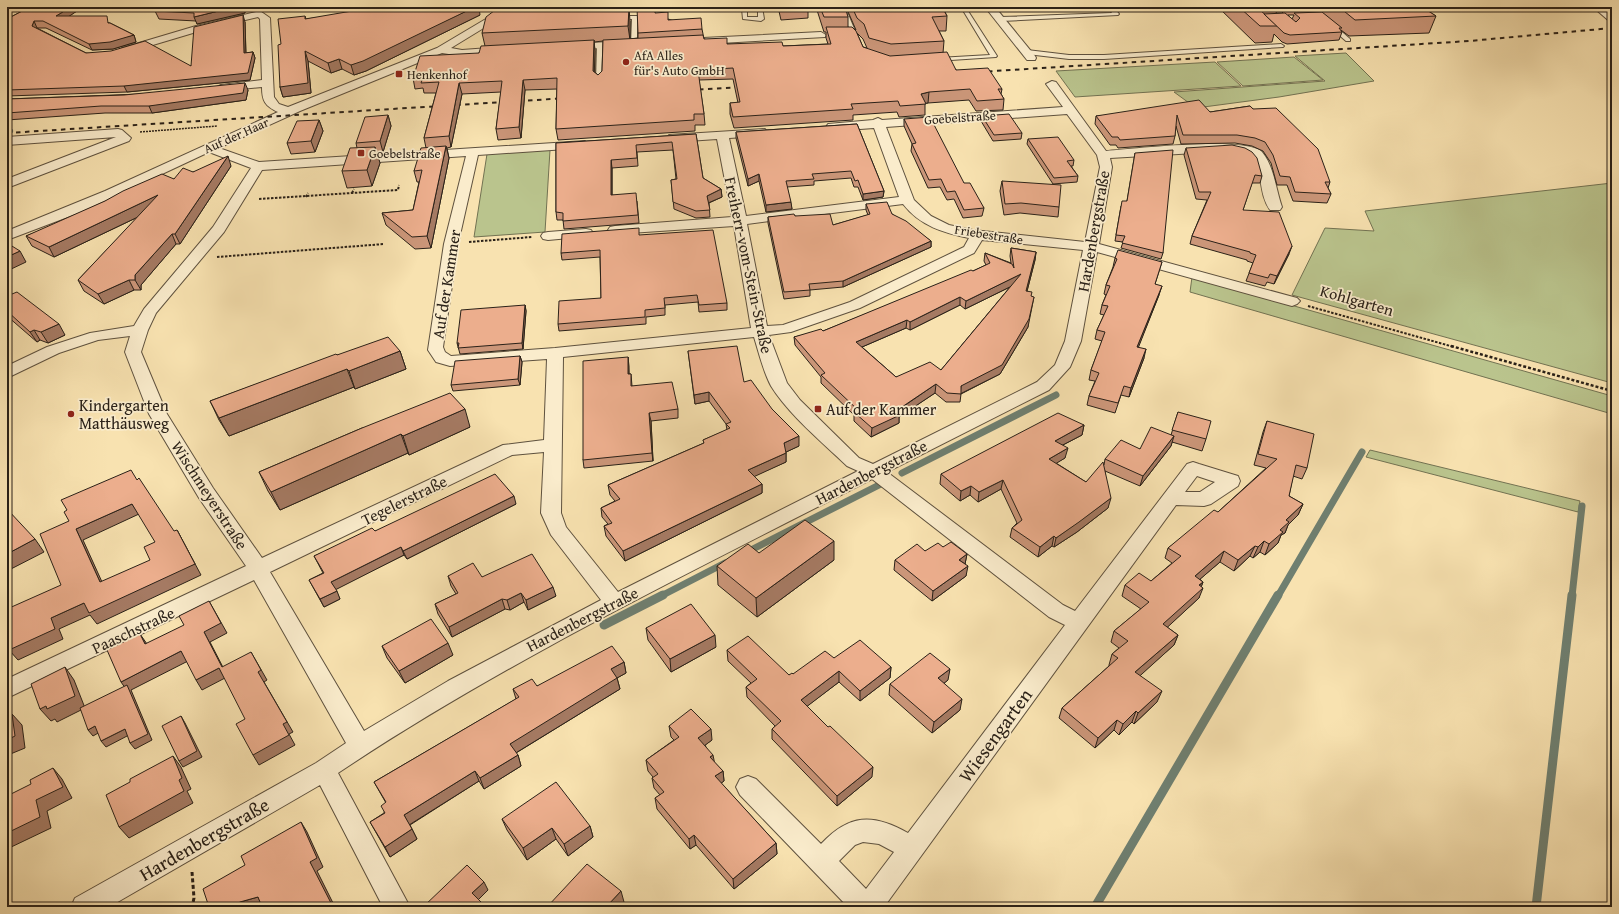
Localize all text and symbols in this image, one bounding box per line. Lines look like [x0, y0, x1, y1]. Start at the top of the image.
place label: AfA Alles für's Auto GmbH [634, 46, 725, 80]
marker: AfA Alles für's Auto GmbH [621, 57, 631, 67]
place label: Henkenhof [407, 65, 469, 84]
marker: Henkenhof [394, 69, 404, 79]
street label: Goebelstraße [924, 106, 996, 129]
street label: Auf der Haar [201, 112, 272, 158]
place label: Goebelstraße [369, 144, 441, 163]
marker: Goebelstraße [356, 148, 366, 158]
street label: Hardenbergstraße [1071, 168, 1115, 294]
street label: Freiherr-vom-Stein-Straße [719, 174, 779, 356]
street label: Friebestraße [953, 220, 1025, 249]
street label: Auf der Kammer [426, 227, 467, 340]
street label: Kohlgarten [1317, 278, 1397, 322]
place label: Kindergarten Matthäusweg [79, 393, 169, 435]
place label: Auf der Kammer [826, 397, 937, 421]
marker: Auf der Kammer [813, 404, 823, 414]
marker: Kindergarten Matthäusweg [66, 409, 76, 419]
street label: Hardenbergstraße [811, 433, 931, 511]
street label: Wischmeyerstraße [166, 436, 254, 554]
street label: Tegelerstraße [357, 469, 451, 531]
street label: Hardenbergstraße [522, 580, 642, 658]
street label: Paaschstraße [88, 600, 178, 660]
street label: Wiesengarten [951, 682, 1039, 788]
street label: Hardenbergstraße [134, 790, 274, 888]

